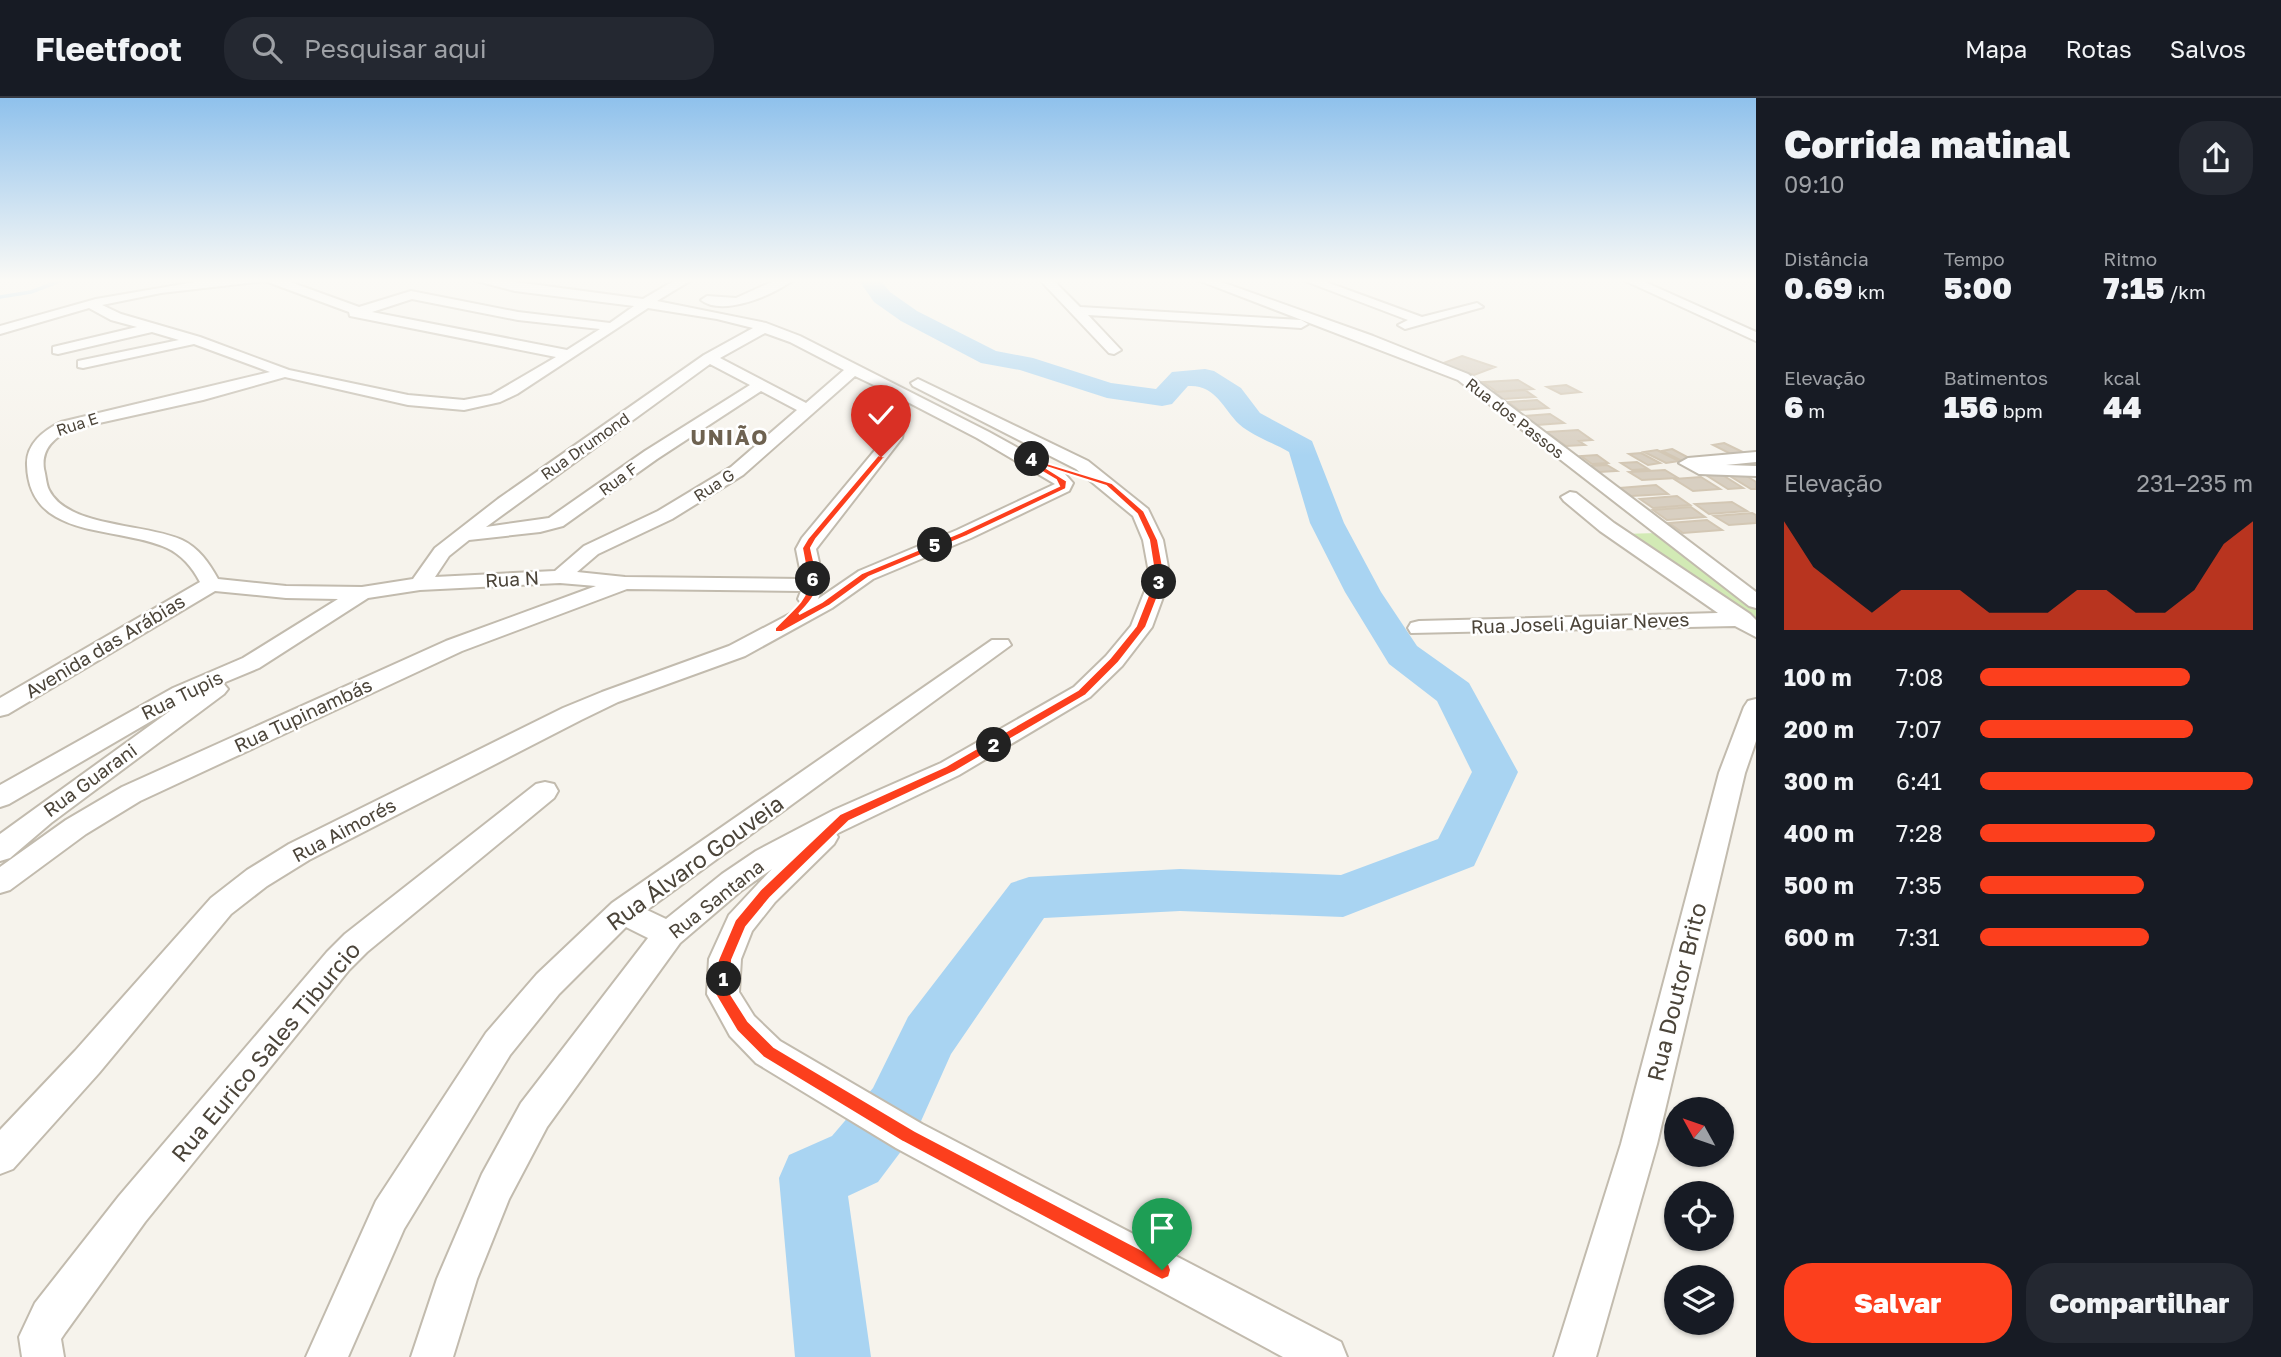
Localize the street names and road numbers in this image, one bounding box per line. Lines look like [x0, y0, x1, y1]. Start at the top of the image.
street label: Rua dos Passos [1462, 373, 1568, 463]
street label: Rua E [53, 408, 101, 440]
street label: Rua Drumond [537, 408, 633, 484]
street label: Rua F [595, 458, 641, 500]
street label: Rua G [690, 464, 738, 506]
street label: Rua N [484, 566, 540, 591]
street label: Avenida das Arábias [21, 589, 189, 702]
street label: Rua Joseli Aguiar Neves [1470, 607, 1690, 638]
street label: Rua Tupis [137, 665, 226, 724]
street label: Rua Tupinambás [230, 673, 375, 757]
street label: Rua Guarani [38, 738, 141, 821]
street label: Rua Álvaro Gouveia [600, 789, 788, 936]
street label: Rua Aimorés [288, 793, 399, 866]
street label: Rua Santana [663, 854, 768, 943]
street label: Rua Doutor Brito [1640, 900, 1712, 1084]
street label: Rua Eurico Sales Tiburcio [165, 936, 366, 1167]

